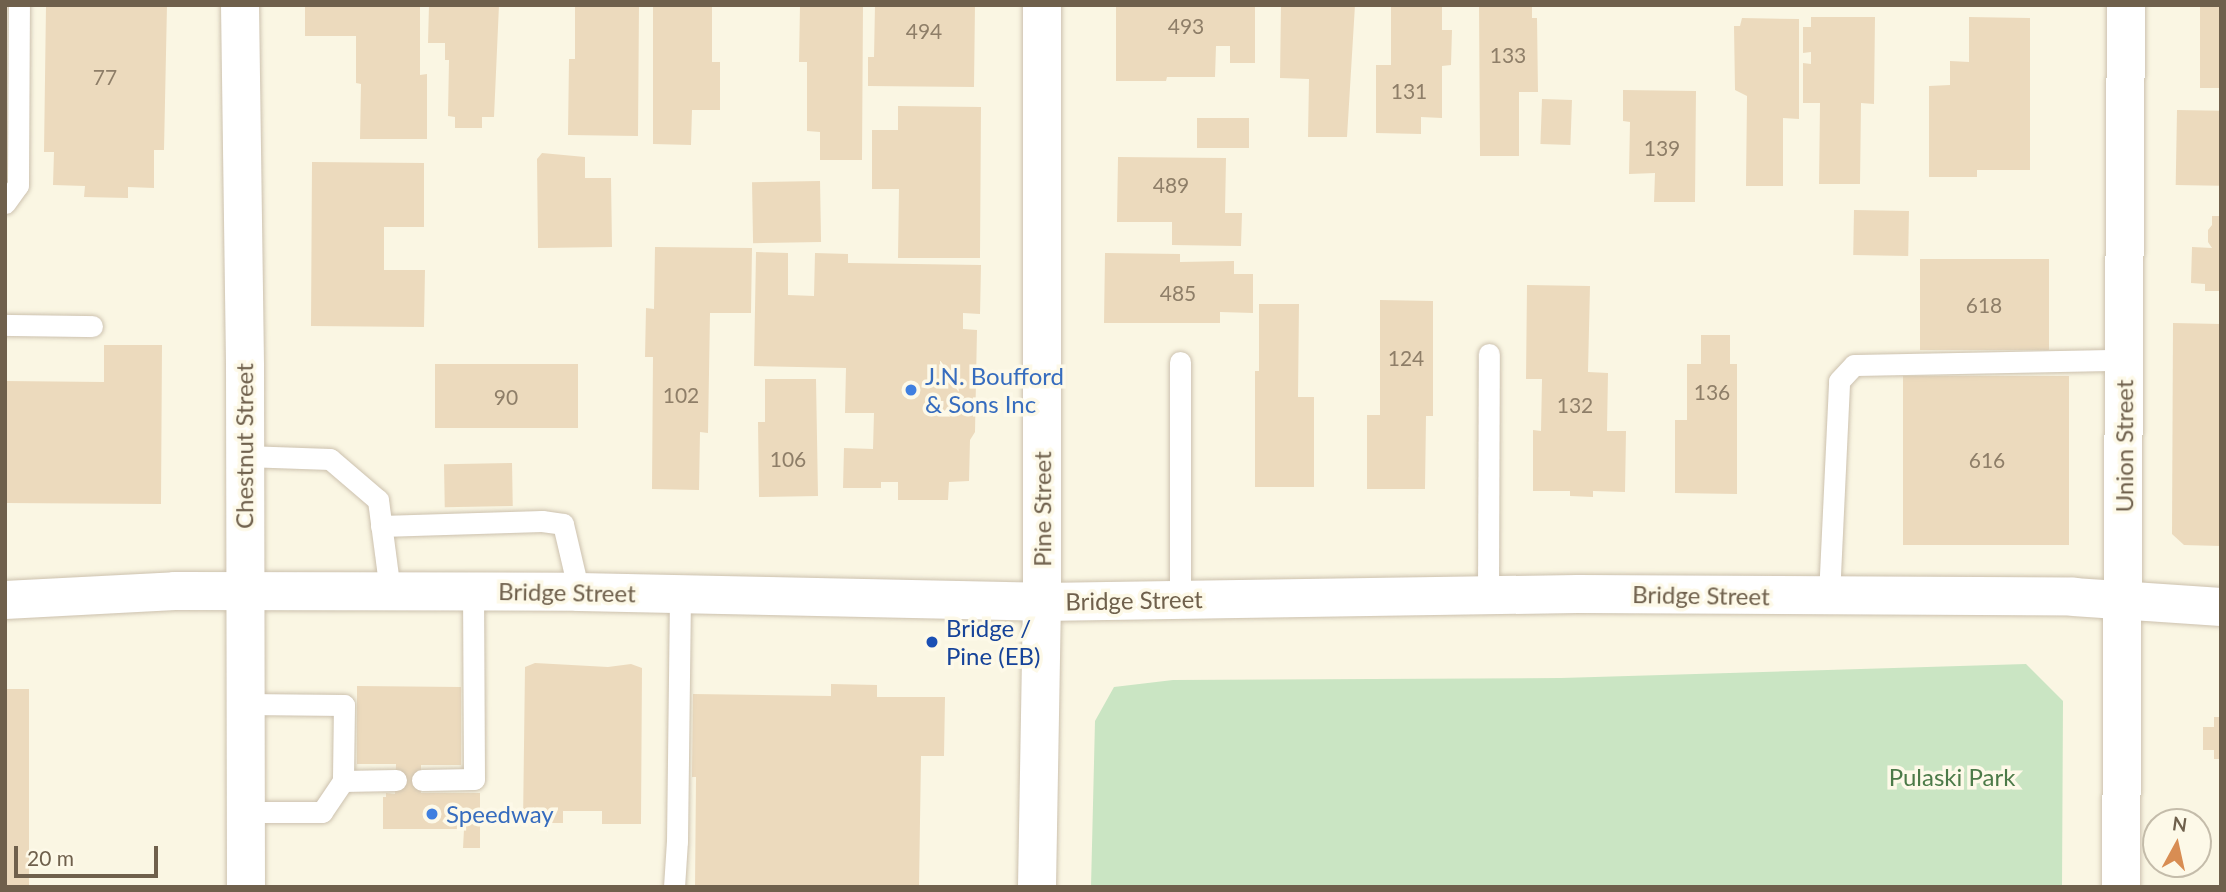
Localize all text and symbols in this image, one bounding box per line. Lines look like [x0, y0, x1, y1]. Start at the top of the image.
house number: 493 [1168, 13, 1204, 39]
house number: 494 [906, 18, 942, 44]
house number: 133 [1490, 42, 1526, 68]
house number: 77 [93, 64, 117, 90]
house number: 131 [1391, 78, 1427, 104]
house number: 139 [1644, 135, 1680, 161]
house number: 489 [1153, 172, 1189, 198]
house number: 485 [1160, 280, 1196, 306]
house number: 618 [1966, 292, 2002, 318]
house number: 124 [1388, 345, 1424, 371]
place label: J.N. Boufford & Sons Inc [925, 362, 1064, 418]
street label: Chestnut Street [230, 363, 258, 529]
house number: 136 [1694, 379, 1730, 405]
street label: Union Street [2110, 380, 2138, 512]
house number: 102 [663, 382, 699, 408]
marker: J.N. Boufford & Sons Inc [903, 382, 919, 398]
house number: 90 [494, 384, 518, 410]
house number: 132 [1557, 392, 1593, 418]
house number: 106 [770, 446, 806, 472]
house number: 616 [1969, 447, 2005, 473]
street label: Pine Street [1028, 451, 1056, 567]
street label: Bridge Street [498, 576, 636, 608]
street label: Bridge Street [1632, 579, 1770, 611]
street label: Bridge Street [1065, 584, 1203, 616]
place label: Bridge / Pine (EB) [946, 614, 1040, 670]
marker: Bridge / Pine (EB) [924, 634, 940, 650]
park label: Pulaski Park [1889, 763, 2015, 791]
place label: Speedway [446, 800, 554, 828]
marker: Speedway [424, 806, 440, 822]
north arrow [2142, 808, 2212, 878]
text: N [2171, 811, 2189, 836]
scale bar [18, 832, 161, 876]
text: 20 m [27, 845, 74, 870]

